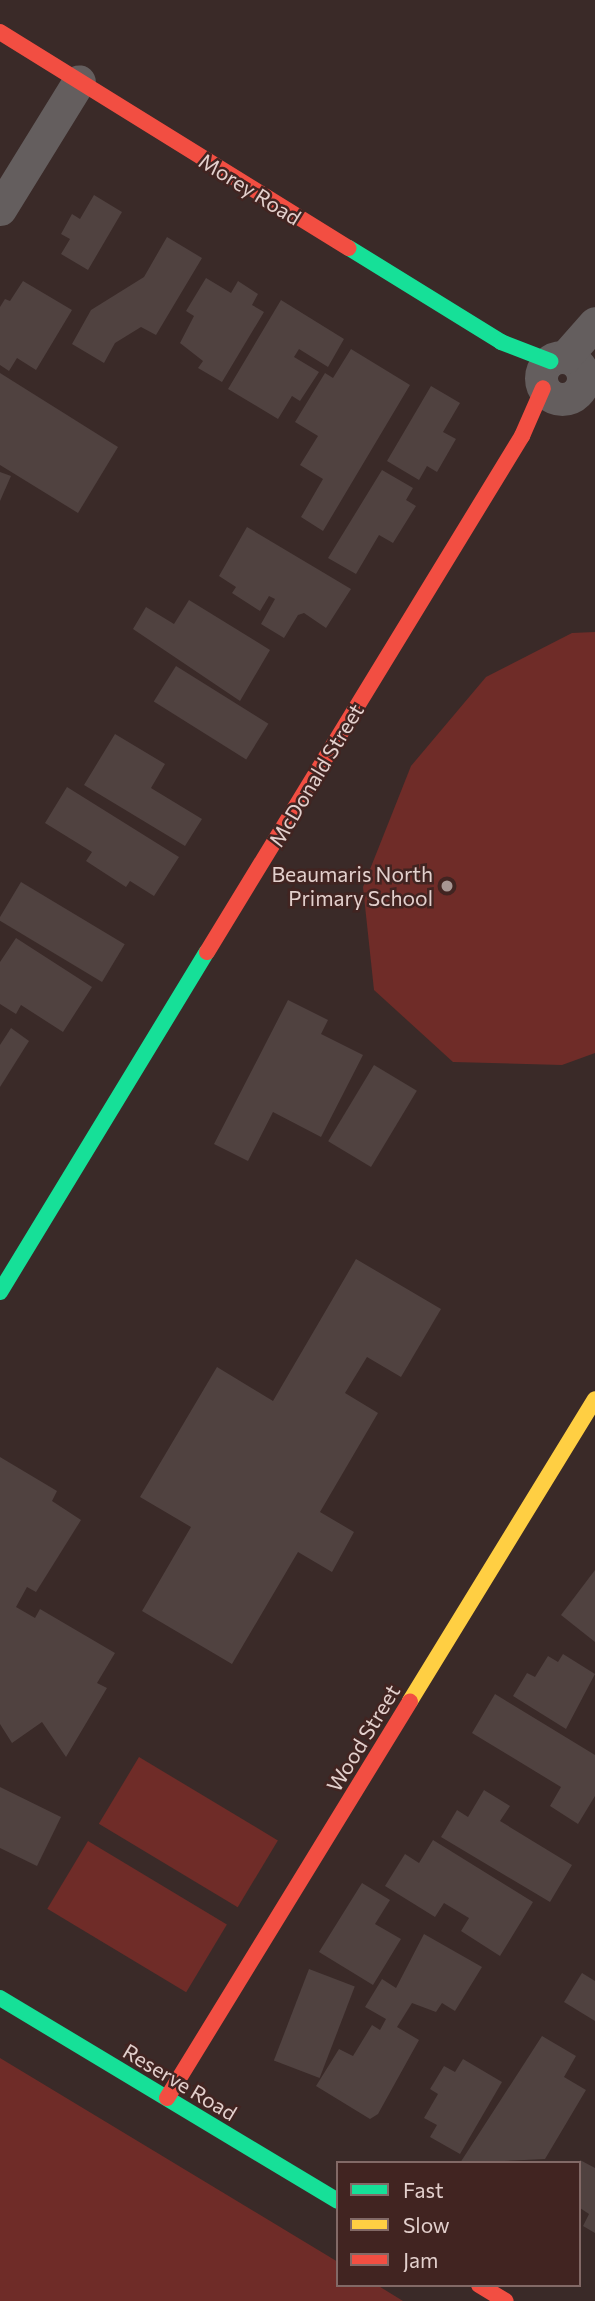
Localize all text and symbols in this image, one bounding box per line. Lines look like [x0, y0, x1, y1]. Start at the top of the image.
street label: Morey Road [194, 148, 306, 230]
street label: McDonald Street [263, 699, 369, 851]
place label: Beaumaris North Primary School [272, 861, 433, 911]
marker: Beaumaris North Primary School [439, 878, 455, 894]
street label: Wood Street [321, 1680, 405, 1796]
street label: Reserve Road [119, 2038, 241, 2126]
legend [336, 2161, 581, 2287]
text: Fast [403, 2177, 444, 2202]
text: Slow [403, 2212, 450, 2237]
text: Jam [403, 2247, 438, 2272]

